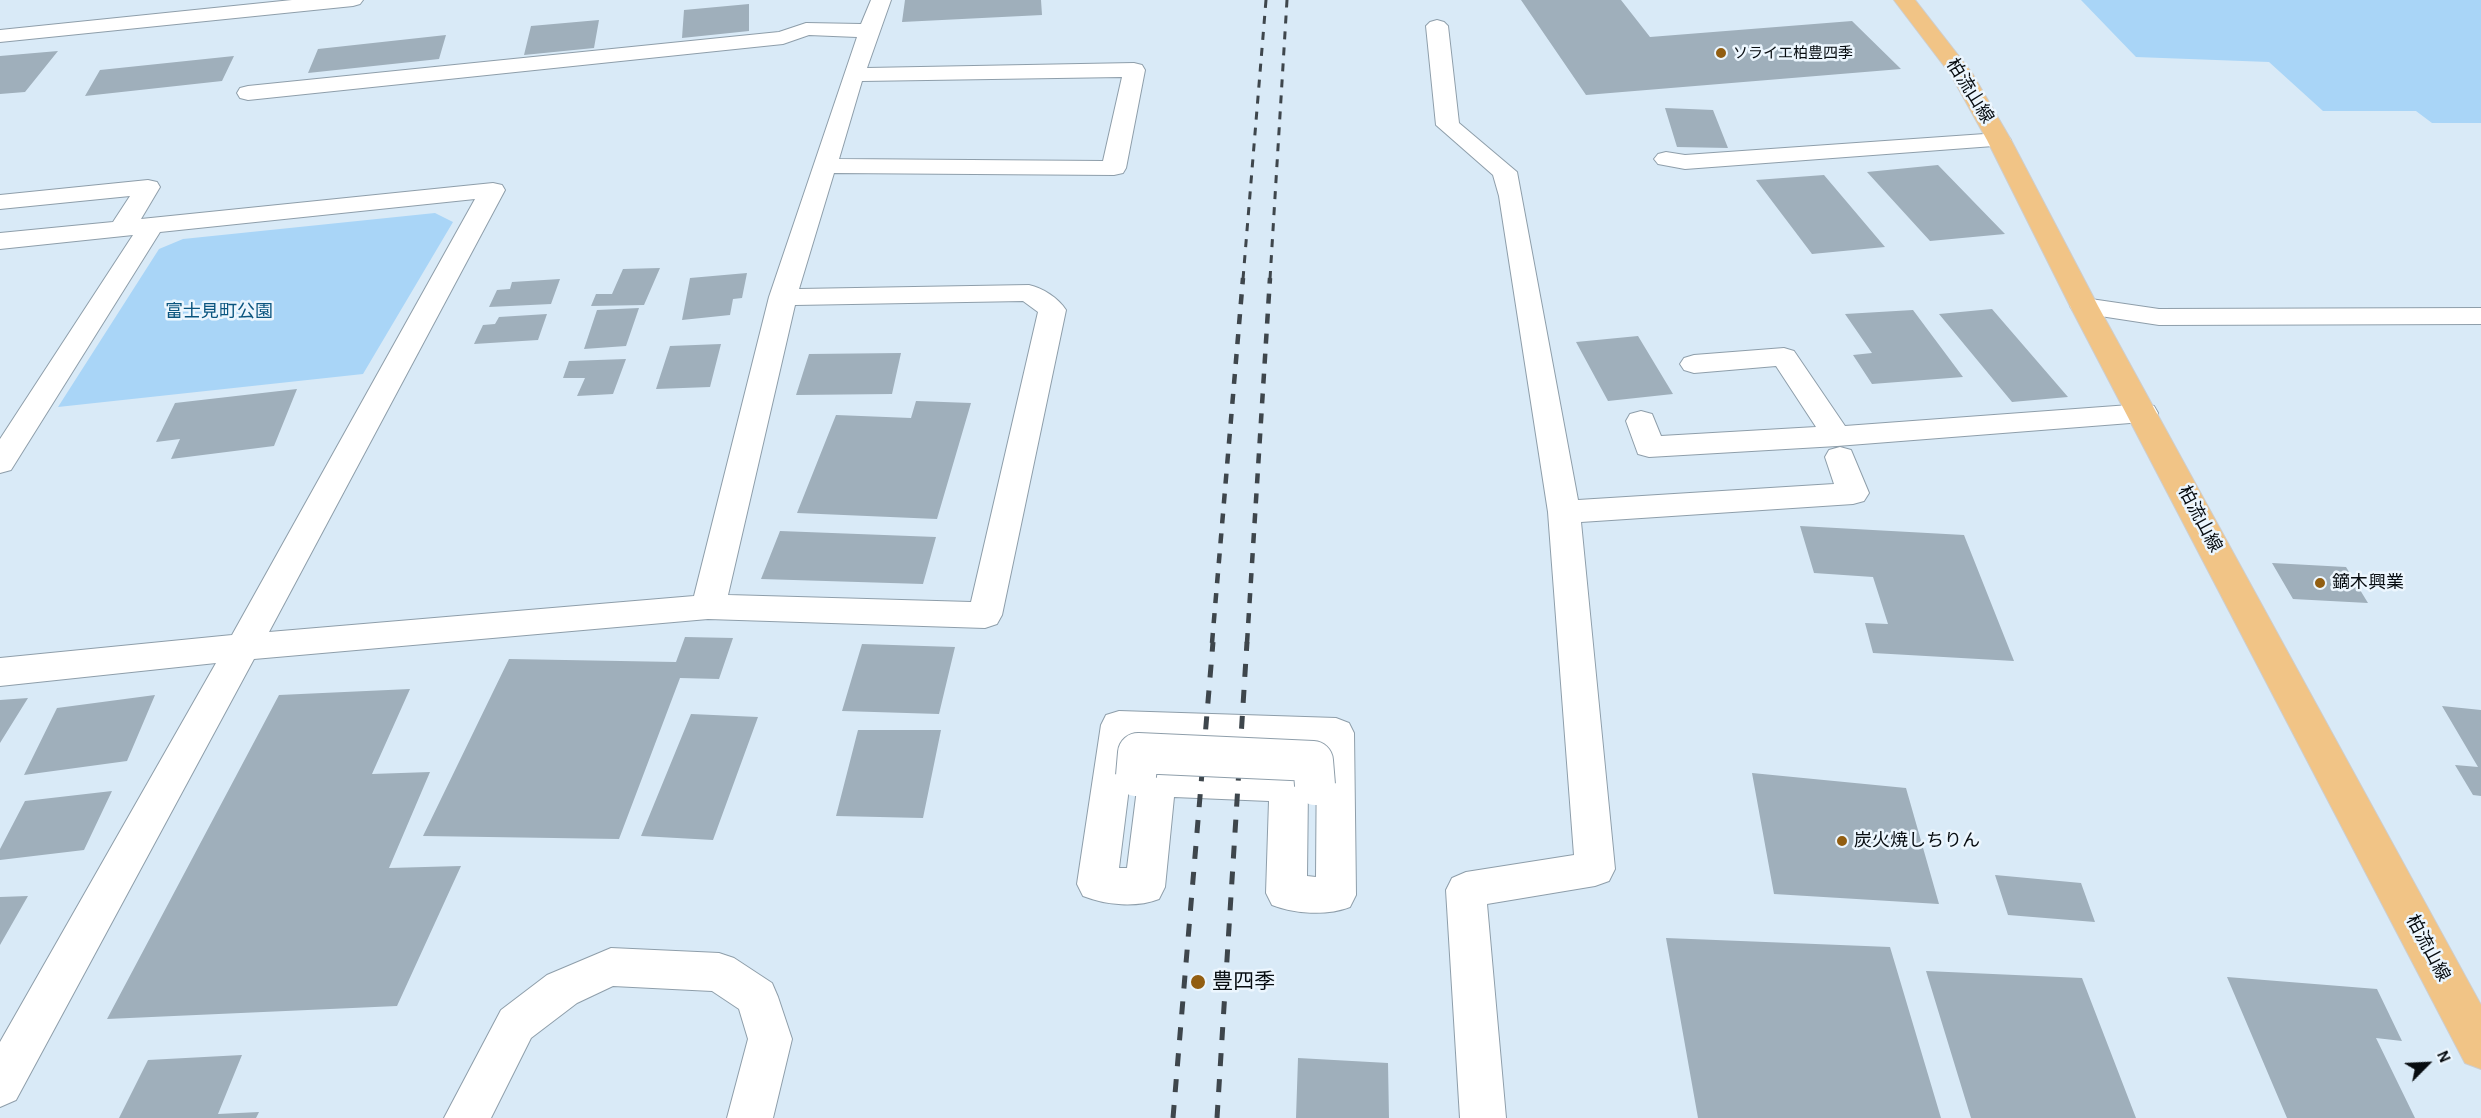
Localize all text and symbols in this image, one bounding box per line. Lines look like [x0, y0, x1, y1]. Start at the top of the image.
place label: ソライエ柏豊四季 [1733, 44, 1853, 62]
marker: ソライエ柏豊四季 [1714, 46, 1728, 60]
street label: 柏流山線 [1942, 55, 1998, 127]
park label: 富士見町公園 [165, 301, 273, 323]
street label: 柏流山線 [2174, 482, 2226, 556]
place label: 鏑木興業 [2332, 572, 2404, 594]
marker: 鏑木興業 [2313, 576, 2327, 590]
place label: 炭火焼しちりん [1854, 830, 1980, 852]
marker: 炭火焼しちりん [1835, 834, 1849, 848]
street label: 柏流山線 [2402, 911, 2454, 985]
place label: 豊四季 [1212, 969, 1275, 995]
marker: 豊四季 [1189, 973, 1207, 991]
north arrow [2397, 1034, 2457, 1094]
text: N [2434, 1048, 2453, 1065]

